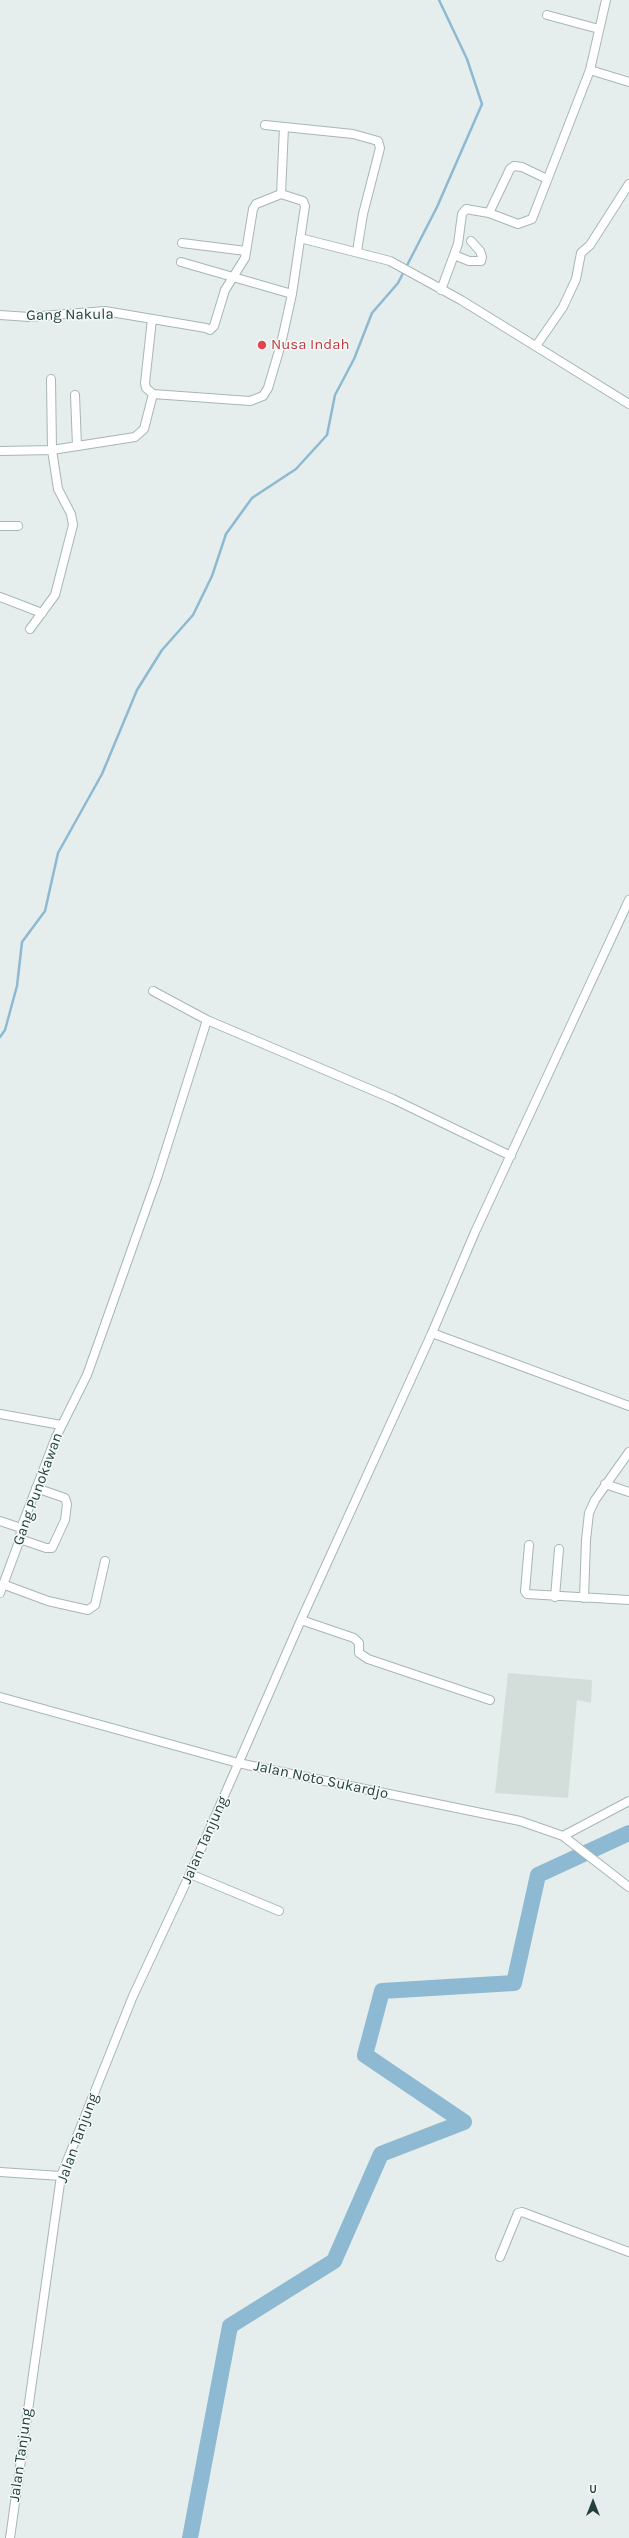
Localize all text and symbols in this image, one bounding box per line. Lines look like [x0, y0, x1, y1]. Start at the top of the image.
street label: Gang Nakula [26, 305, 114, 325]
place label: Nusa Indah [271, 336, 349, 354]
marker: Nusa Indah [256, 339, 268, 351]
street label: Gang Punokawan [9, 1430, 67, 1548]
street label: Jalan Noto Sukardjo [252, 1757, 390, 1803]
street label: Jalan Tanjung [178, 1793, 232, 1887]
street label: Jalan Tanjung [53, 2091, 103, 2185]
street label: Jalan Tanjung [6, 2407, 36, 2503]
north arrow [573, 2482, 613, 2522]
text: U [589, 2483, 597, 2496]

